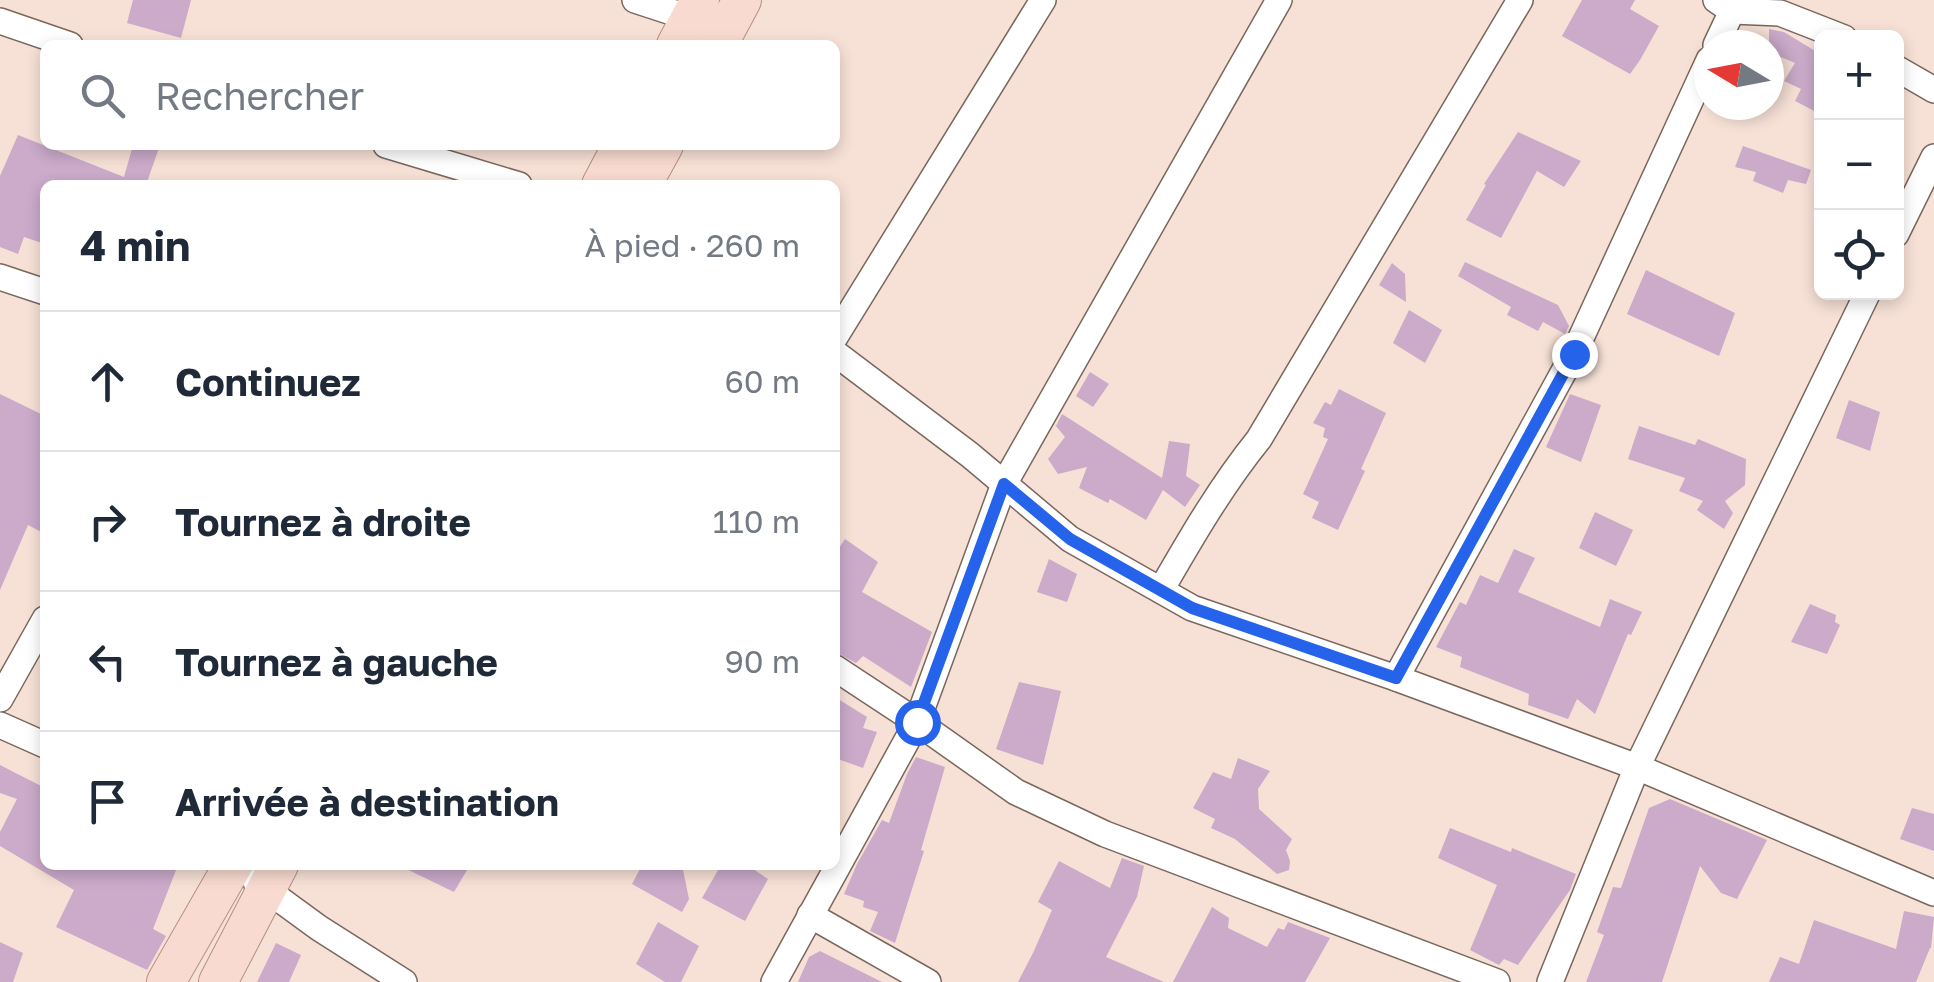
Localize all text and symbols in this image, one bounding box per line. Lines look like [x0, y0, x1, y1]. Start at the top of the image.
north arrow [1694, 30, 1784, 120]
map controls [1814, 30, 1904, 300]
button: + [1814, 30, 1904, 120]
search box [40, 40, 840, 150]
icon: search [75, 68, 130, 123]
text: Rechercher [155, 73, 364, 118]
button: − [1814, 120, 1904, 210]
button: locate [1814, 210, 1904, 300]
text: 4 min [80, 220, 190, 270]
text: À pied · 260 m [584, 226, 800, 264]
route end [1552, 332, 1598, 378]
icon: ahead [80, 354, 135, 409]
text: Continuez [175, 359, 361, 404]
text: 60 m [724, 362, 800, 400]
icon: right [80, 494, 135, 549]
text: Tournez à droite [175, 499, 471, 544]
text: 110 m [713, 502, 800, 540]
icon: left [80, 634, 135, 689]
text: Tournez à gauche [175, 639, 498, 684]
text: 90 m [724, 642, 800, 680]
route start [895, 700, 941, 746]
icon: arrive [80, 774, 135, 829]
text: Arrivée à destination [175, 779, 559, 824]

